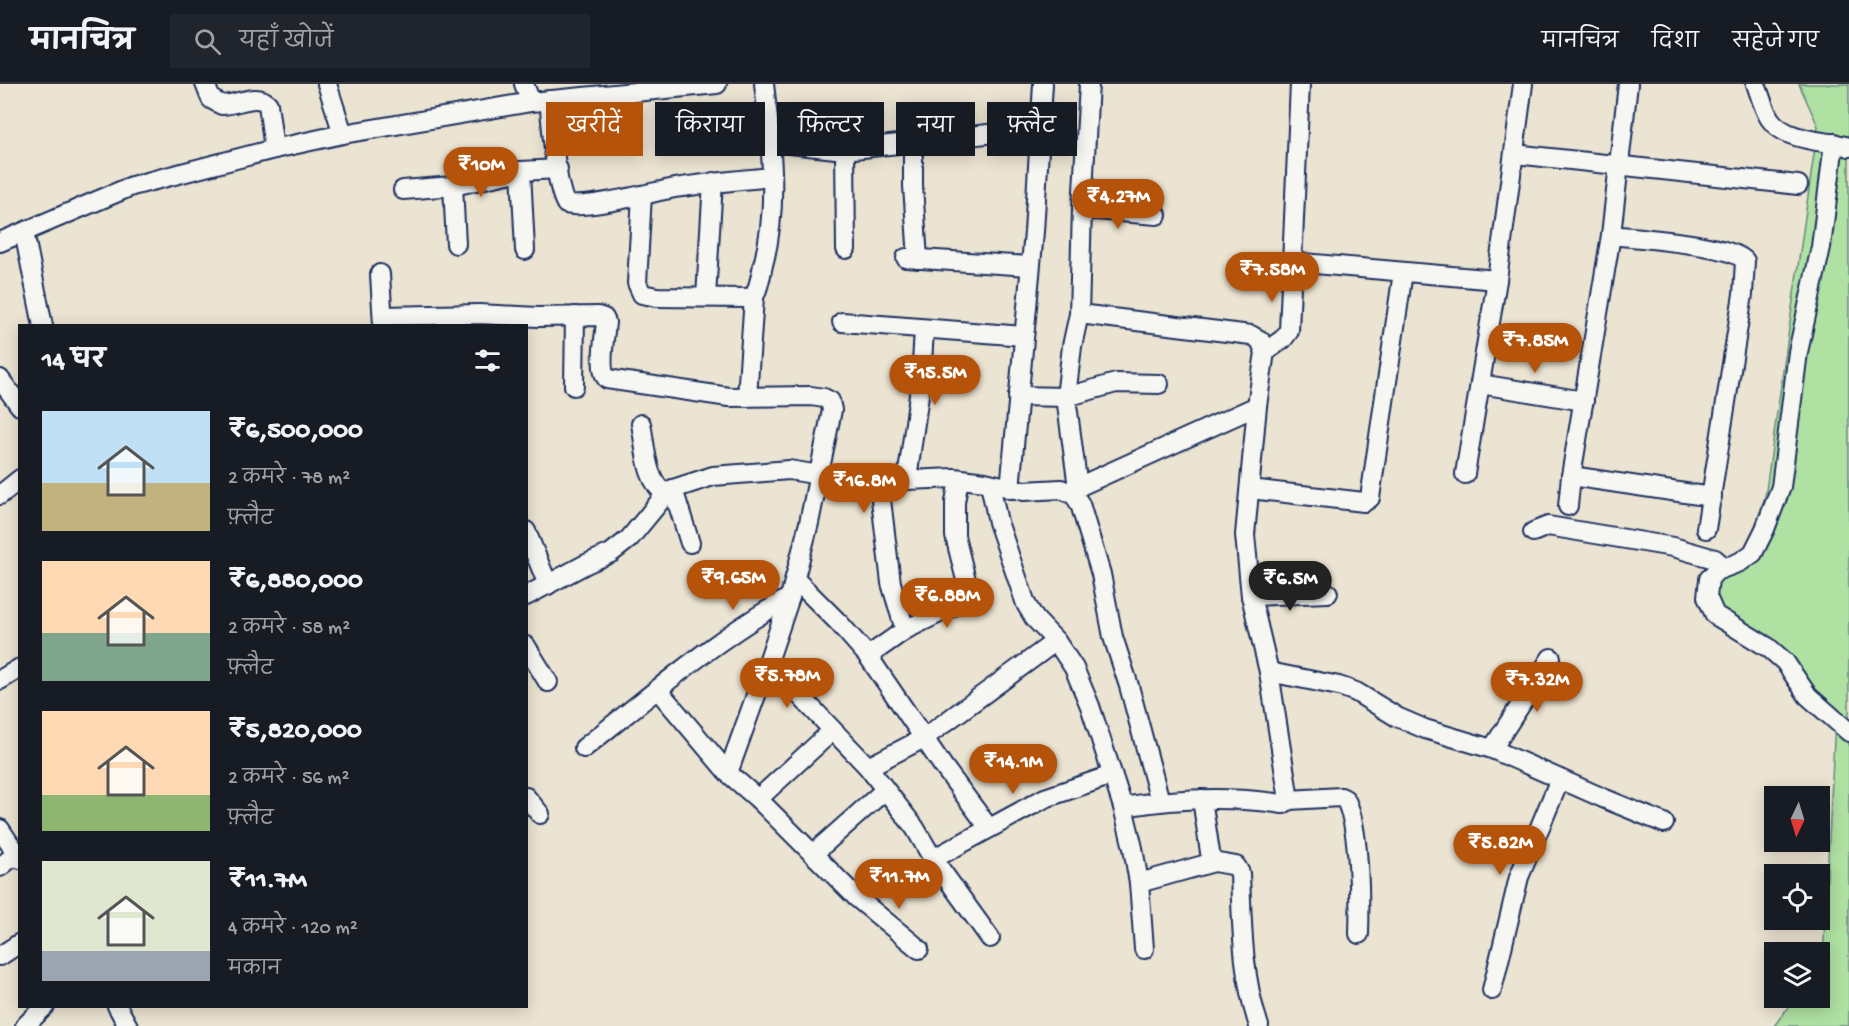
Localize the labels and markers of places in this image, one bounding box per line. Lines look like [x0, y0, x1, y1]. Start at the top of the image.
pin: ₹10M [445, 147, 517, 198]
pin: ₹4.27M [1069, 179, 1167, 230]
pin: ₹7.58M [1223, 252, 1321, 303]
pin: ₹7.85M [1486, 323, 1584, 374]
pin: ₹15.5M [886, 355, 984, 406]
pin: ₹16.8M [815, 463, 913, 514]
pin: ₹9.65M [684, 560, 782, 611]
pin: ₹6.5M [1248, 561, 1332, 612]
pin: ₹6.88M [898, 578, 996, 629]
pin: ₹5.78M [738, 658, 836, 709]
pin: ₹7.32M [1488, 662, 1586, 713]
pin: ₹14.1M [964, 744, 1062, 795]
pin: ₹5.82M [1451, 825, 1549, 876]
pin: ₹11.7M [850, 859, 948, 910]

